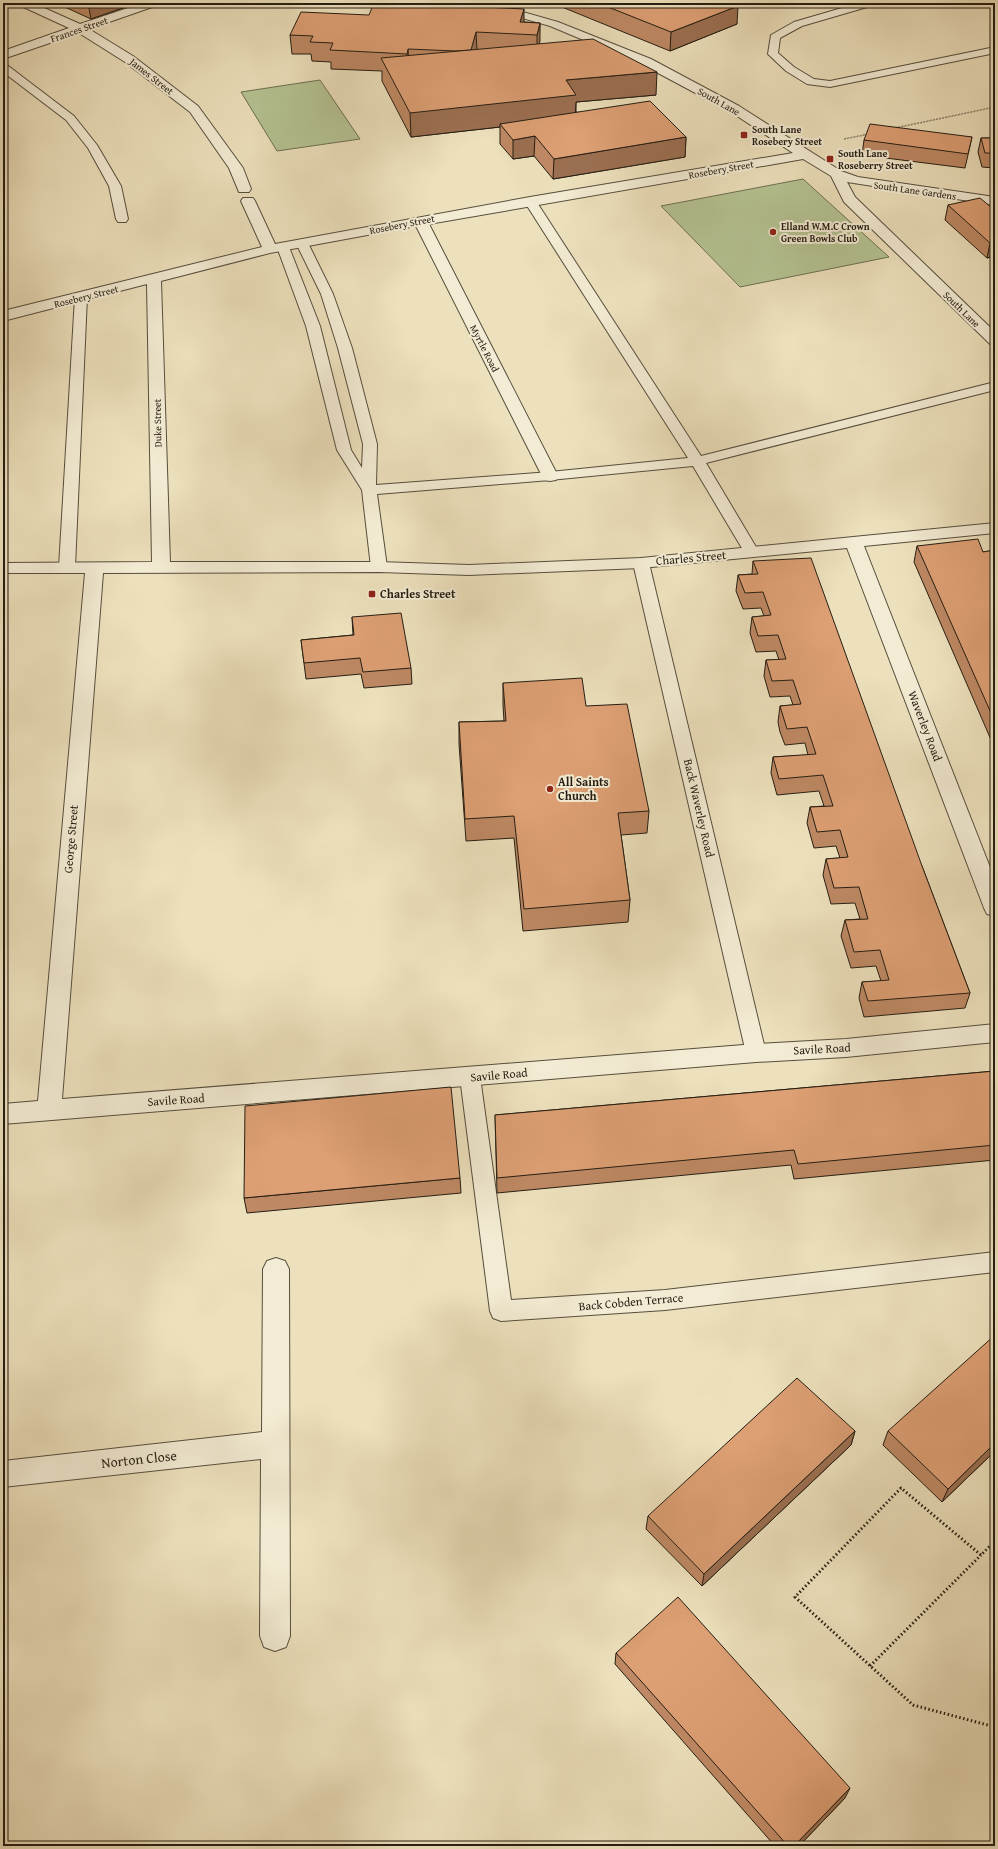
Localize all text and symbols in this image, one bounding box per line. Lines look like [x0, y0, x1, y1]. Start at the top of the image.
street label: Frances Street [48, 12, 110, 46]
street label: James Street [125, 53, 177, 99]
street label: South Lane [695, 84, 743, 119]
place label: South Lane Rosebery Street [752, 122, 822, 149]
marker: South Lane Rosebery Street [739, 130, 749, 140]
place label: South Lane Roseberry Street [838, 146, 913, 173]
marker: South Lane Roseberry Street [825, 154, 835, 164]
street label: Rosebery Street [687, 156, 755, 183]
street label: South Lane Gardens [873, 177, 957, 204]
street label: Rosebery Street [368, 211, 436, 238]
place label: Elland W.M.C Crown Green Bowls Club [781, 219, 870, 246]
marker: Elland W.M.C Crown Green Bowls Club [768, 227, 778, 237]
street label: Rosebery Street [52, 281, 120, 312]
street label: South Lane [940, 288, 984, 331]
street label: Myrtle Road [466, 322, 503, 375]
street label: Duke Street [150, 398, 165, 447]
street label: Charles Street [655, 546, 728, 569]
place label: Charles Street [380, 585, 456, 602]
marker: Charles Street [367, 589, 377, 599]
street label: Waverley Road [904, 688, 947, 764]
street label: Back Waverley Road [680, 757, 719, 859]
place label: All Saints Church [558, 773, 609, 804]
marker: All Saints Church [545, 784, 555, 794]
street label: George Street [59, 803, 82, 874]
street label: Savile Road [793, 1038, 852, 1058]
street label: Savile Road [470, 1063, 529, 1085]
street label: Savile Road [147, 1089, 206, 1110]
street label: Back Cobden Terrace [578, 1288, 684, 1315]
street label: Norton Close [100, 1445, 178, 1473]

